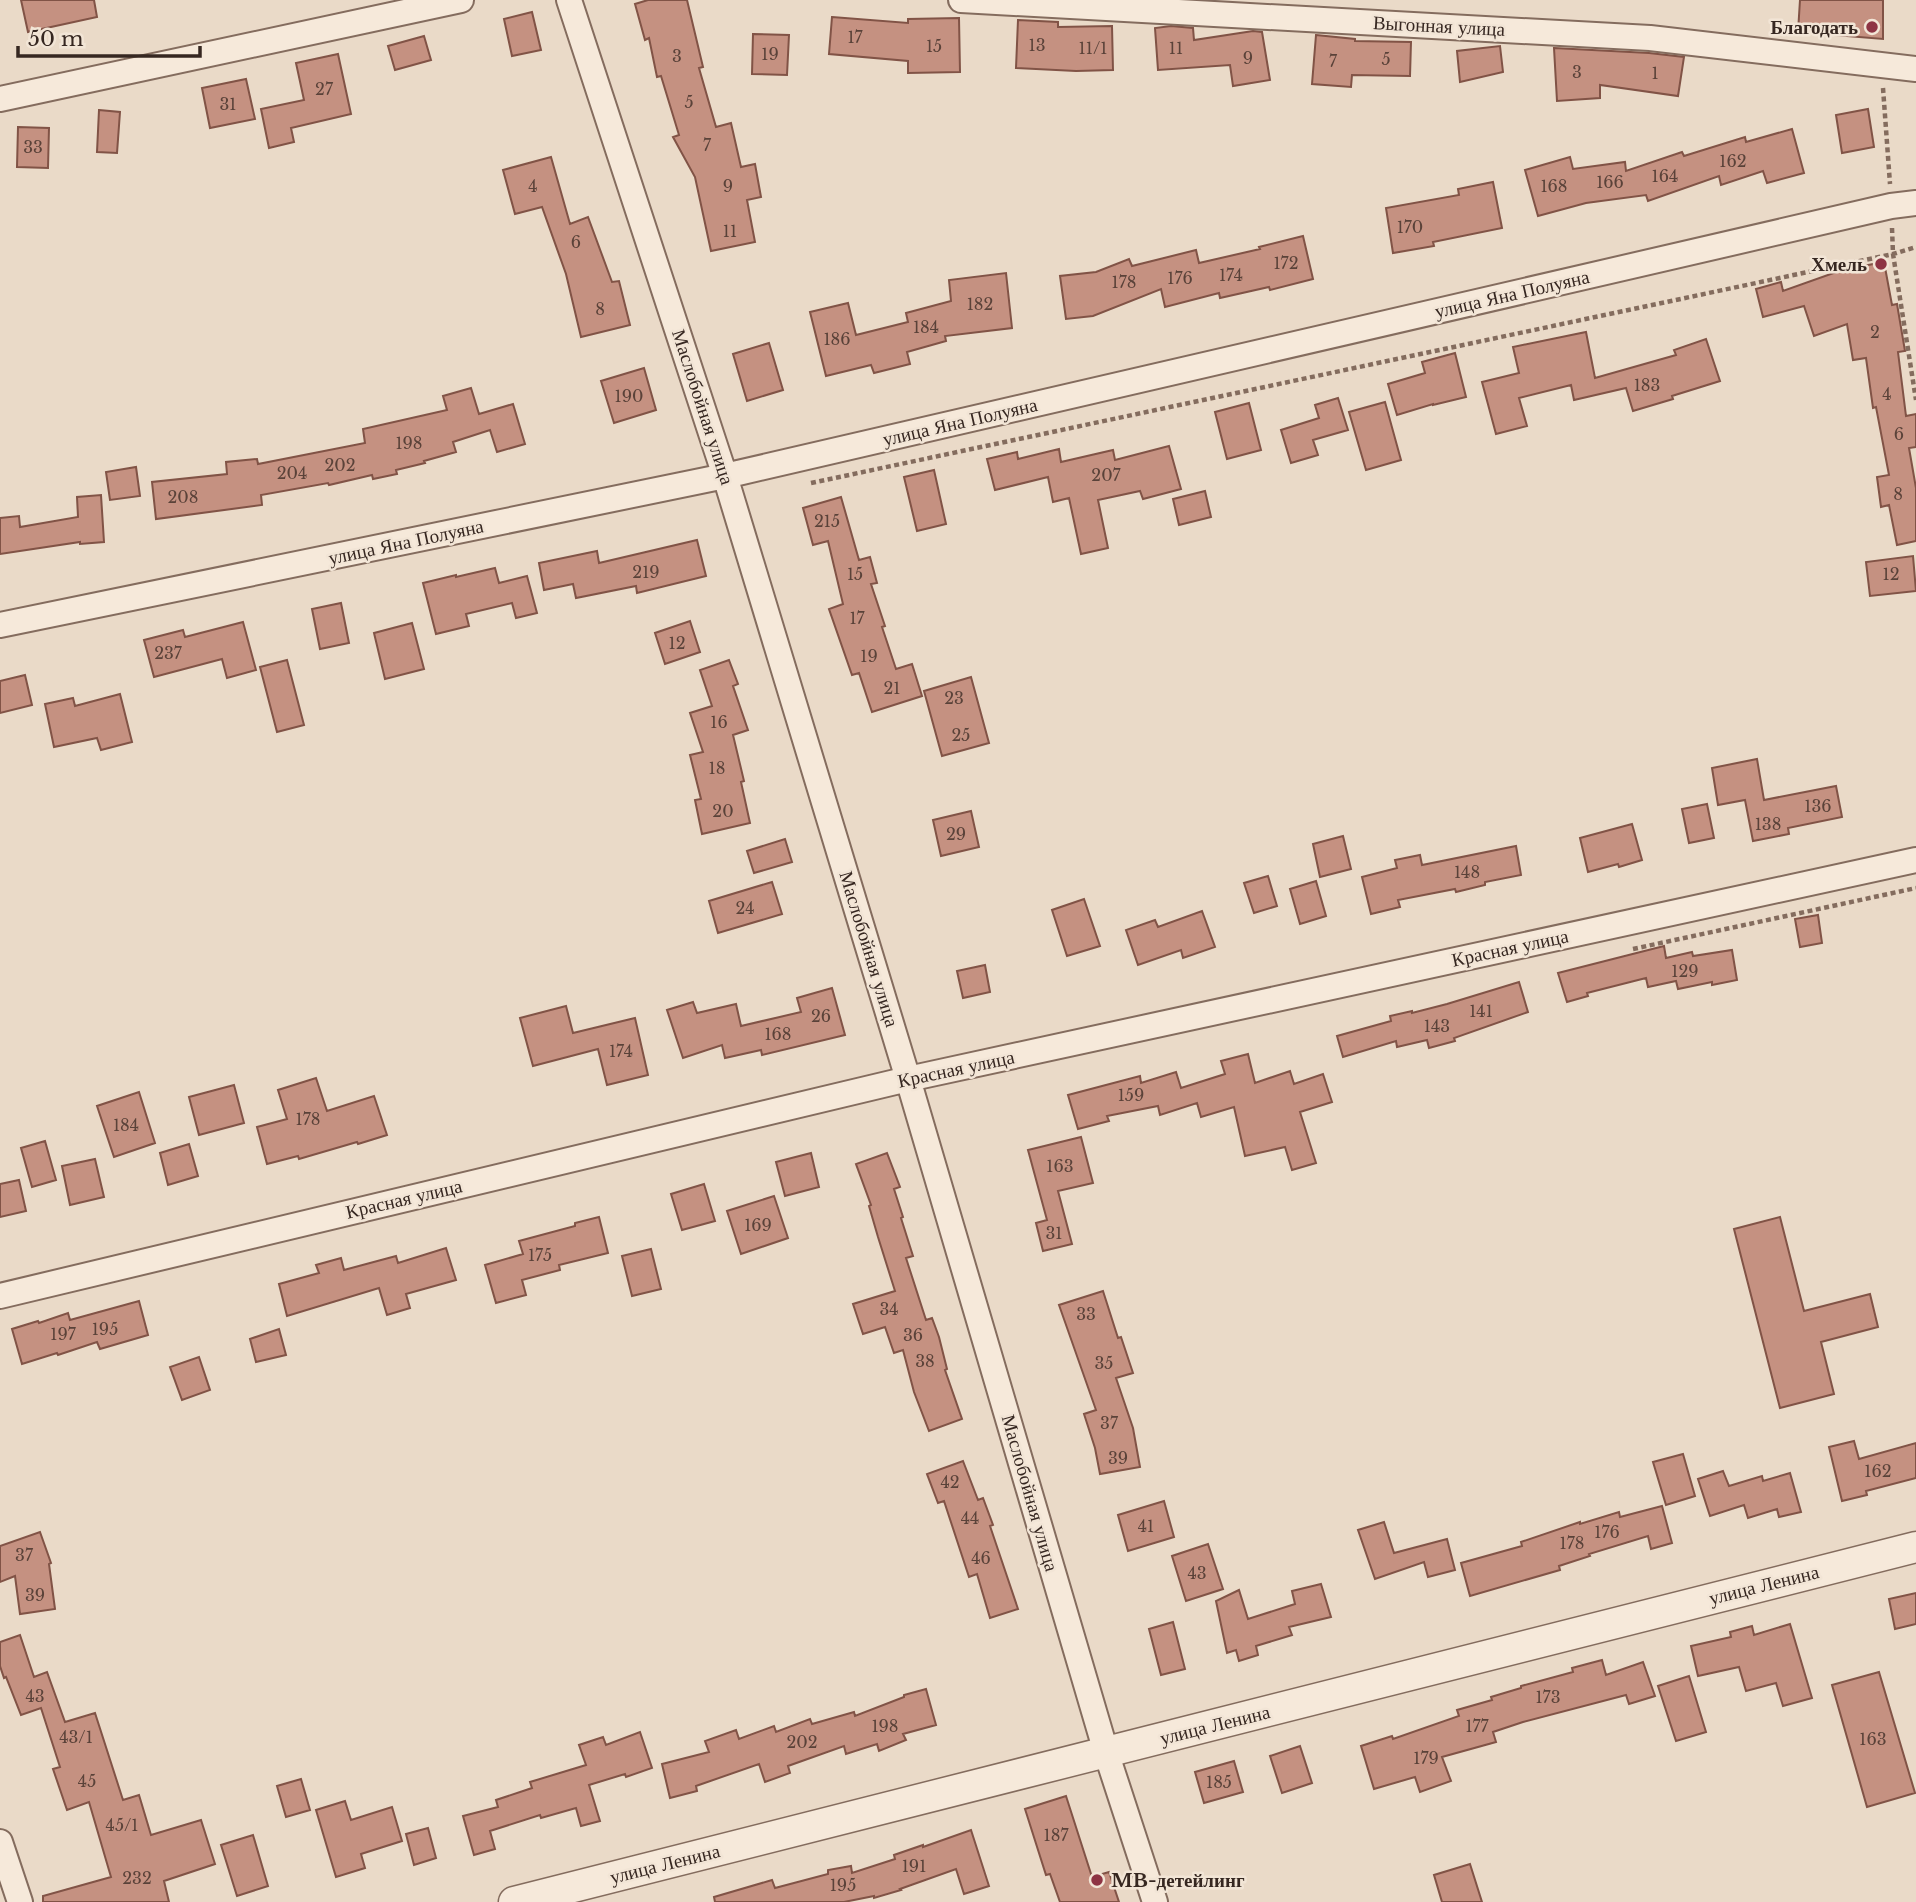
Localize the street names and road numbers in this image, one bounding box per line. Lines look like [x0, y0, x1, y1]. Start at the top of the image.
street label: Выгонная улица [1372, 11, 1506, 41]
street label: улица Яна Полуяна [1432, 265, 1592, 323]
street label: Маслобойная улица [667, 327, 739, 488]
street label: улица Яна Полуяна [880, 393, 1040, 451]
street label: улица Яна Полуяна [326, 514, 486, 570]
street label: Маслобойная улица [834, 868, 904, 1030]
street label: Красная улица [1450, 924, 1571, 972]
street label: Красная улица [896, 1045, 1017, 1093]
street label: Красная улица [344, 1174, 465, 1224]
street label: Маслобойная улица [997, 1412, 1064, 1574]
street label: улица Ленина [1707, 1560, 1822, 1610]
street label: улица Ленина [1158, 1700, 1273, 1750]
street label: улица Ленина [608, 1839, 723, 1889]

